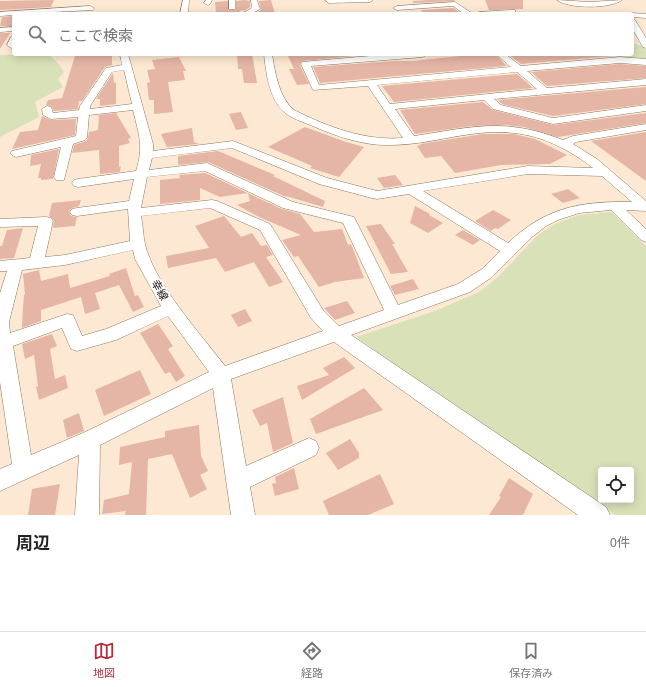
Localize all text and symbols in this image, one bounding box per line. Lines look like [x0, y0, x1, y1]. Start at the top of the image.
search box [12, 12, 634, 56]
icon: search [26, 23, 48, 45]
text: ここで検索 [58, 24, 133, 45]
street label: 幸線 [148, 276, 173, 303]
map controls [598, 467, 634, 503]
button: locate [598, 467, 634, 503]
text: 周辺 [16, 529, 50, 554]
text: 0件 [610, 532, 630, 551]
tab: 地図 [93, 640, 115, 680]
tab: 経路 [301, 640, 323, 680]
tab: 保存済み [509, 640, 553, 680]

